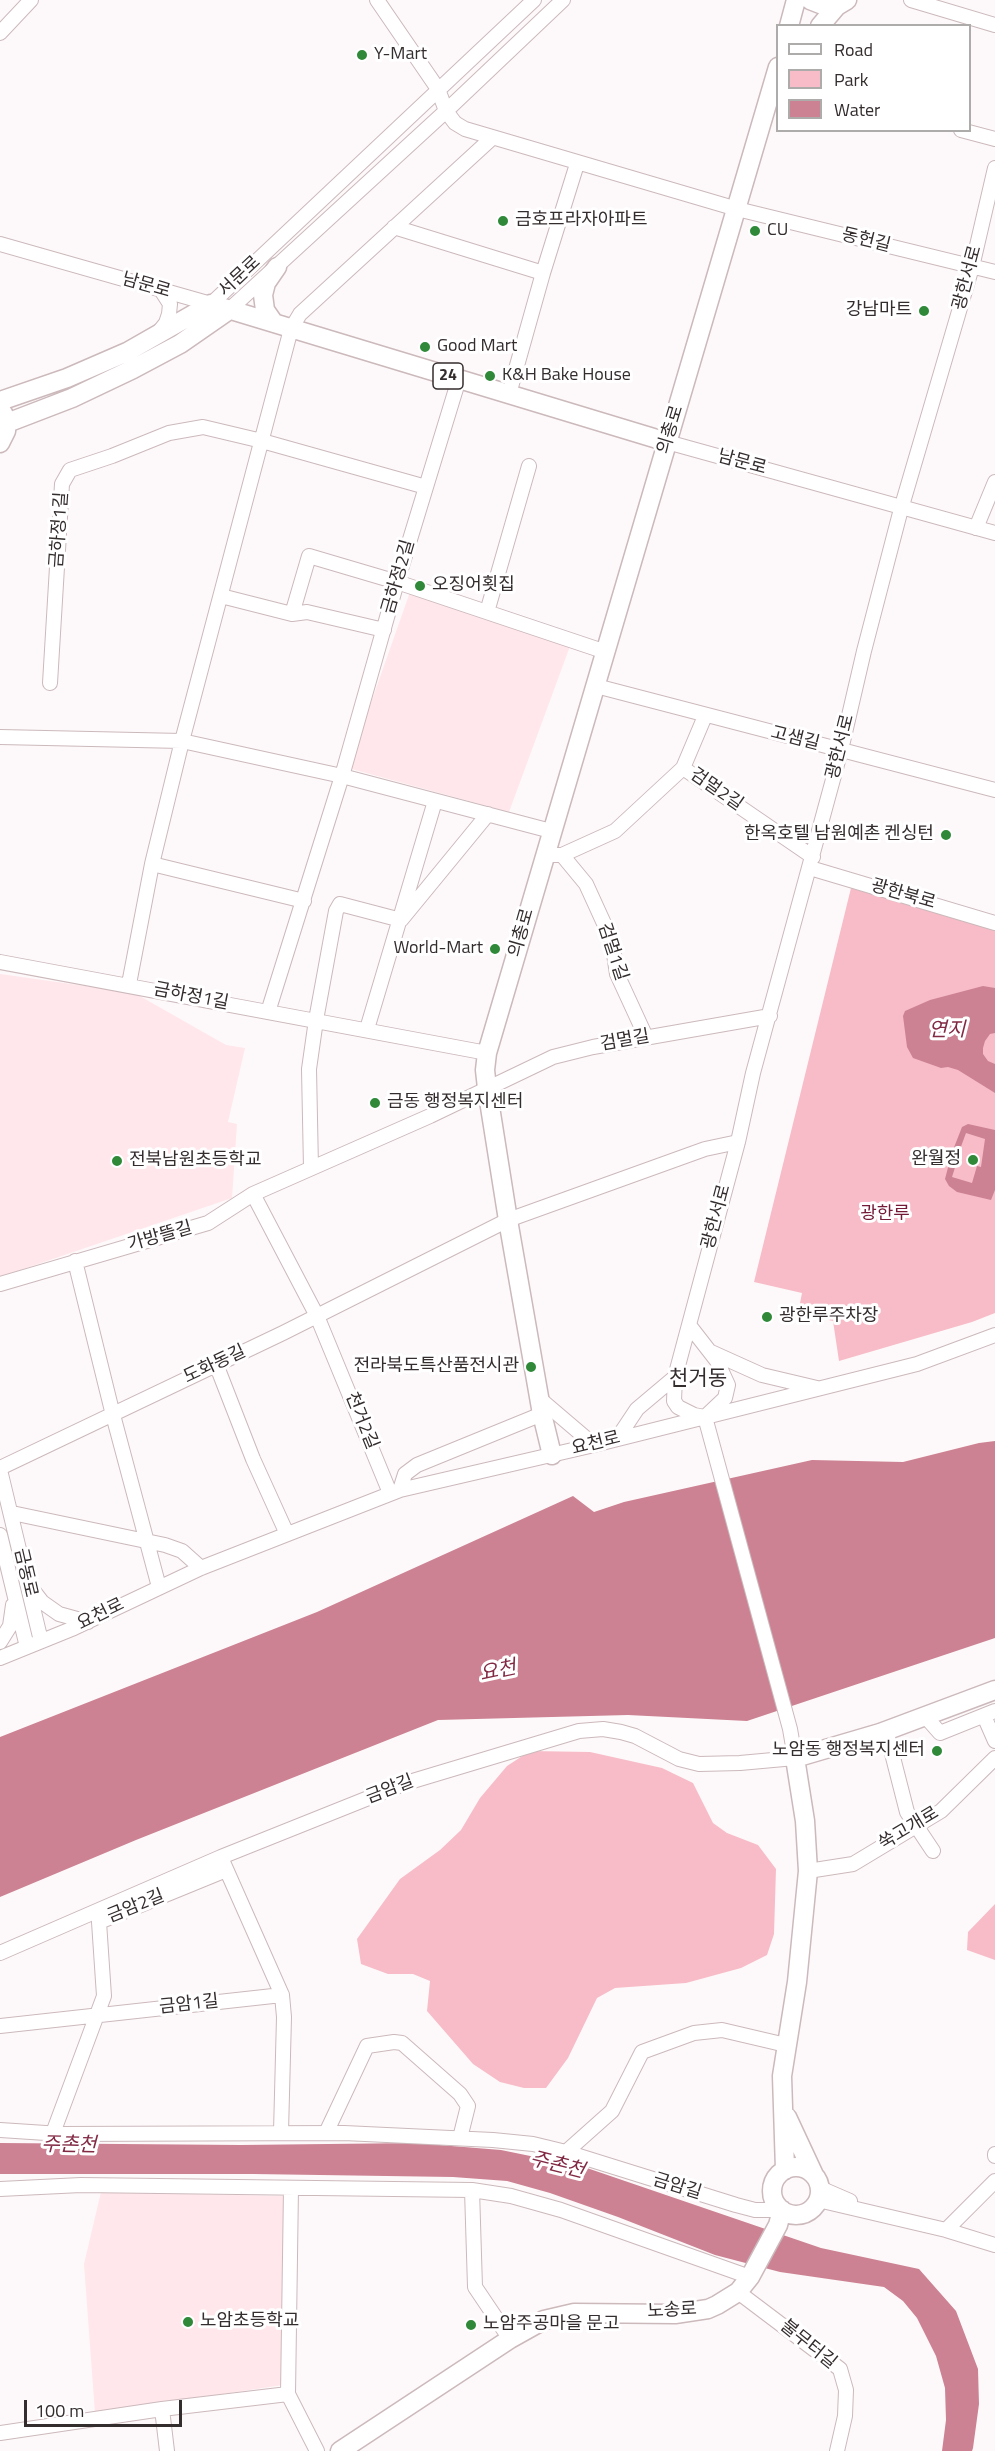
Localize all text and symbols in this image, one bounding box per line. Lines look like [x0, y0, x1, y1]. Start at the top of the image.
legend [776, 24, 971, 132]
text: Road [834, 36, 873, 63]
place label: Y-Mart [374, 44, 427, 66]
marker: Y-Mart [355, 48, 369, 62]
text: Park [834, 66, 868, 93]
text: Water [834, 96, 880, 123]
place label: 금호프라자아파트 [515, 210, 647, 232]
marker: 금호프라자아파트 [496, 214, 510, 228]
place label: CU [767, 220, 788, 242]
marker: CU [748, 224, 762, 238]
street label: 동헌길 [839, 225, 893, 257]
street label: 광한서로 [949, 243, 987, 313]
street label: 서문로 [214, 252, 266, 302]
street label: 남문로 [119, 269, 173, 303]
place label: 강남마트 [846, 300, 912, 322]
marker: 강남마트 [917, 304, 931, 318]
place label: Good Mart [437, 336, 517, 358]
marker: Good Mart [418, 340, 432, 354]
road number: 24 [433, 363, 463, 389]
place label: K&H Bake House [502, 365, 631, 387]
marker: K&H Bake House [483, 369, 497, 383]
street label: 의총로 [653, 403, 689, 457]
street label: 남문로 [715, 446, 769, 480]
street label: 금하정1길 [47, 491, 73, 569]
street label: 금하정2길 [378, 537, 420, 617]
place label: 오징어횟집 [432, 575, 515, 597]
marker: 오징어횟집 [413, 579, 427, 593]
street label: 광한서로 [823, 712, 859, 782]
street label: 고샘길 [768, 723, 822, 755]
street label: 검멀2길 [685, 764, 747, 816]
place label: 한옥호텔 남원예촌 켄싱턴 [744, 824, 934, 846]
marker: 한옥호텔 남원예촌 켄싱턴 [939, 828, 953, 842]
street label: 광한북로 [868, 875, 938, 915]
street label: 의총로 [505, 906, 539, 960]
street label: 검멀1길 [592, 920, 632, 984]
place label: World-Mart [393, 938, 483, 960]
marker: World-Mart [488, 942, 502, 956]
street label: 금하정1길 [151, 979, 231, 1015]
water label: 연지 [929, 1019, 965, 1043]
street label: 검멀길 [599, 1026, 651, 1056]
place label: 금동 행정복지센터 [387, 1092, 523, 1114]
marker: 금동 행정복지센터 [368, 1096, 382, 1110]
place label: 완월정 [911, 1149, 961, 1171]
place label: 전북남원초등학교 [129, 1150, 261, 1172]
marker: 완월정 [966, 1153, 980, 1167]
marker: 전북남원초등학교 [110, 1154, 124, 1168]
street label: 광한서로 [698, 1182, 736, 1252]
park label: 광한루 [860, 1204, 910, 1226]
street label: 가방뜰길 [125, 1217, 195, 1257]
place label: 광한루주차장 [779, 1306, 878, 1328]
marker: 광한루주차장 [760, 1310, 774, 1324]
street label: 도화동길 [180, 1341, 250, 1389]
place label: 전라북도특산품전시관 [353, 1356, 519, 1378]
marker: 전라북도특산품전시관 [524, 1360, 538, 1374]
district label: 천거동 [669, 1367, 727, 1393]
street label: 천거2길 [340, 1389, 382, 1453]
street label: 요천로 [569, 1428, 623, 1460]
street label: 금동로 [9, 1546, 41, 1600]
street label: 요천로 [74, 1594, 128, 1636]
water label: 요천 [478, 1656, 518, 1688]
place label: 노암동 행정복지센터 [772, 1740, 925, 1762]
marker: 노암동 행정복지센터 [930, 1744, 944, 1758]
street label: 금암길 [363, 1771, 417, 1809]
street label: 쑥고개로 [875, 1803, 943, 1855]
street label: 금암2길 [104, 1886, 168, 1928]
street label: 금암1길 [158, 1991, 220, 2019]
water label: 주촌천 [41, 2134, 97, 2158]
water label: 주촌천 [527, 2148, 587, 2184]
street label: 금암길 [650, 2169, 704, 2205]
street label: 노송로 [647, 2299, 697, 2323]
place label: 노암초등학교 [200, 2311, 299, 2333]
place label: 노암주공마을 문고 [483, 2314, 619, 2336]
marker: 노암초등학교 [181, 2315, 195, 2329]
street label: 불무터길 [775, 2316, 841, 2374]
marker: 노암주공마을 문고 [464, 2318, 478, 2332]
scale bar [27, 2388, 184, 2426]
text: 100 m [35, 2397, 84, 2424]

